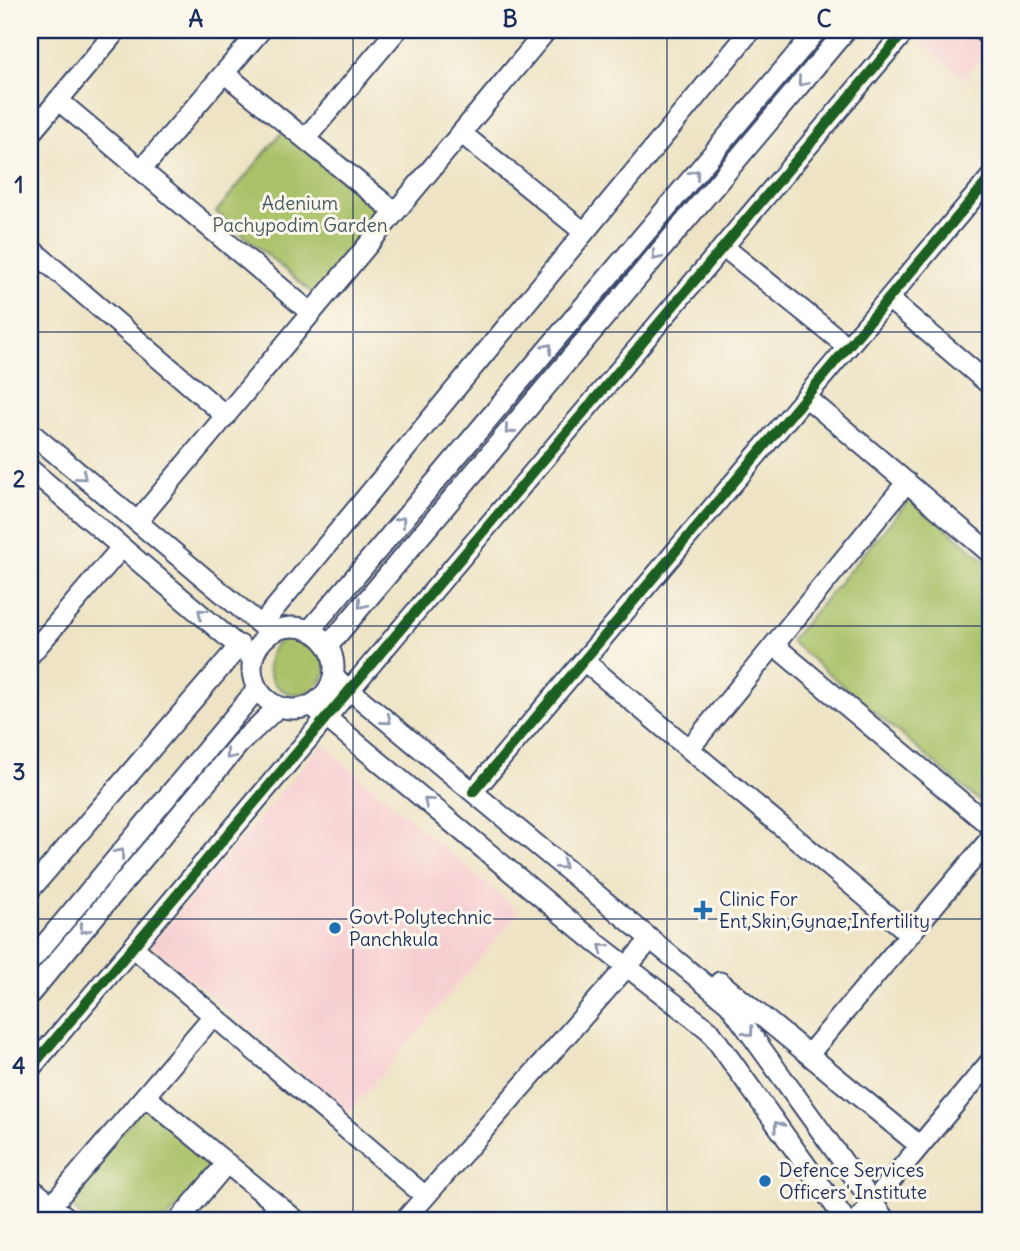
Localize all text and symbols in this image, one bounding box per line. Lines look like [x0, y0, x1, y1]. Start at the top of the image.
text: A [189, 4, 204, 33]
text: B [502, 4, 518, 33]
text: C [816, 4, 832, 33]
one-way arrow [798, 74, 810, 87]
one-way arrow [687, 169, 699, 182]
text: 1 [14, 170, 24, 199]
park label: Adenium Pachypodim Garden [212, 191, 388, 237]
one-way arrow [652, 248, 664, 261]
one-way arrow [540, 343, 552, 356]
one-way arrow [505, 422, 517, 435]
text: 2 [13, 464, 26, 493]
one-way arrow [74, 468, 87, 480]
one-way arrow [393, 517, 406, 529]
one-way arrow [358, 596, 371, 609]
one-way arrow [197, 609, 210, 621]
one-way arrow [378, 712, 391, 724]
one-way arrow [226, 746, 238, 759]
text: 3 [12, 757, 26, 786]
one-way arrow [423, 798, 436, 811]
one-way arrow [112, 849, 125, 861]
one-way arrow [553, 857, 566, 869]
place label: Clinic For Ent,Skin,Gynae,Infertility [719, 887, 930, 933]
marker: Clinic For Ent,Skin,Gynae,Infertility [693, 900, 713, 920]
place label: Govt Polytechnic Panchkula [349, 905, 492, 951]
marker: Govt Polytechnic Panchkula [327, 920, 343, 936]
one-way arrow [80, 921, 92, 934]
one-way arrow [598, 943, 611, 956]
one-way arrow [741, 1024, 753, 1037]
text: 4 [12, 1051, 26, 1080]
one-way arrow [774, 1121, 786, 1134]
place label: Defence Services Officers' Institute [779, 1158, 927, 1204]
marker: Defence Services Officers' Institute [757, 1173, 773, 1189]

